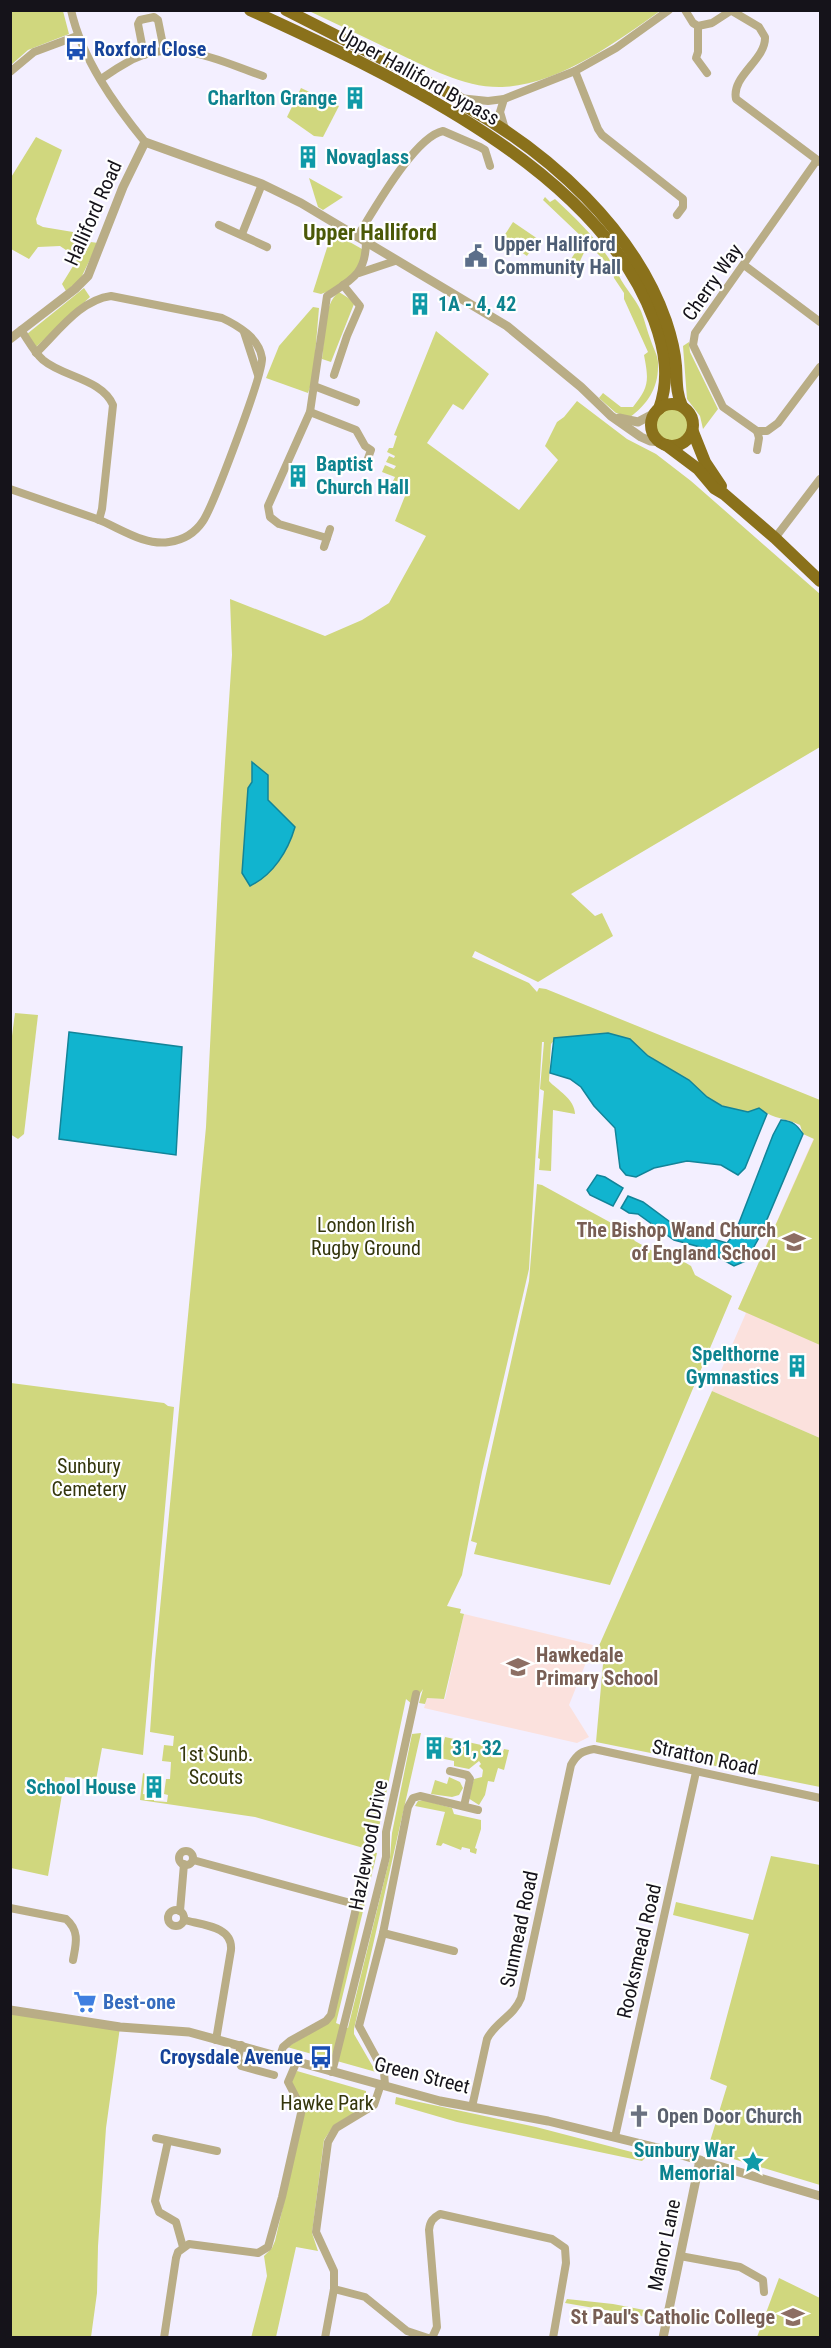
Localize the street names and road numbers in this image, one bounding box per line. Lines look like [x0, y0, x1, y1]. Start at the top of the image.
street label: Upper Halliford Bypass [334, 22, 504, 130]
street label: Halliford Road [59, 157, 127, 269]
street label: Cherry Way [677, 239, 747, 325]
street label: Stratton Road [650, 1734, 760, 1780]
street label: Hazlewood Drive [344, 1778, 392, 1912]
street label: Sunmead Road [495, 1869, 543, 1989]
street label: Rooksmead Road [612, 1881, 666, 2021]
street label: Green Street [372, 2052, 472, 2098]
street label: Manor Lane [643, 2197, 685, 2293]

